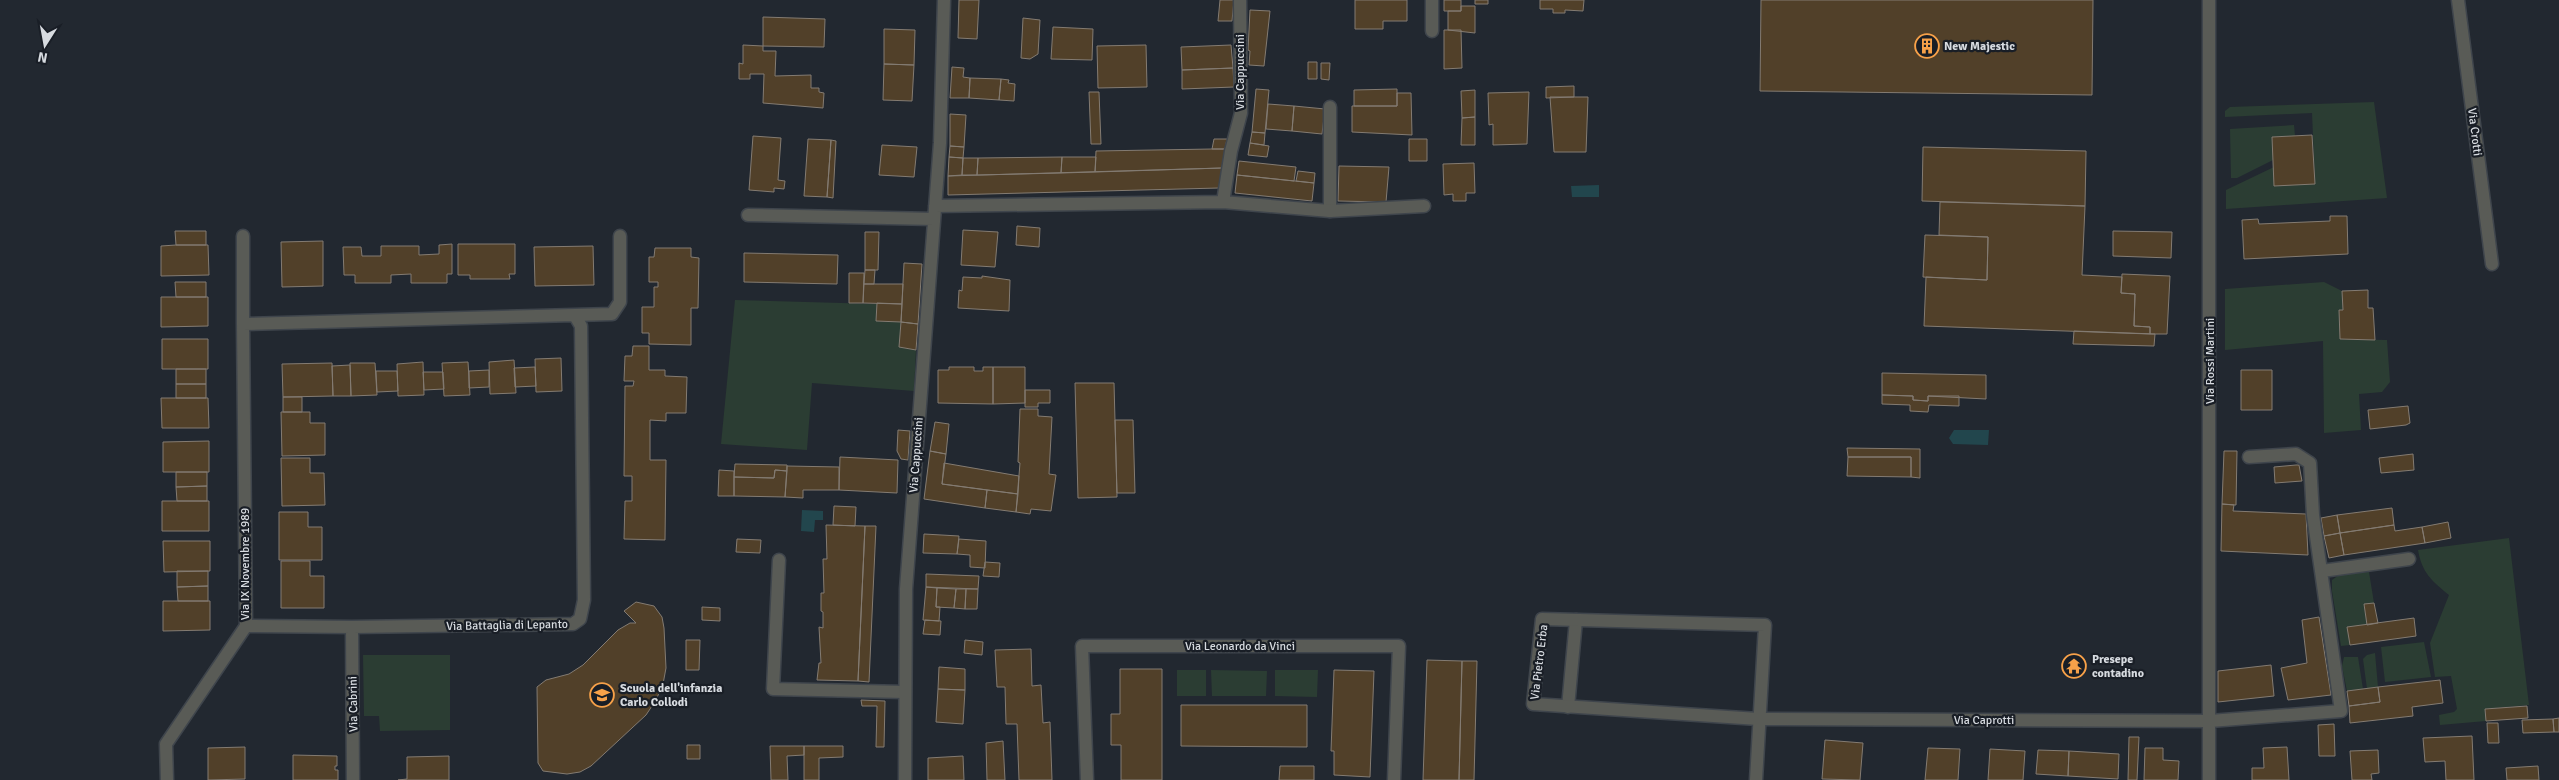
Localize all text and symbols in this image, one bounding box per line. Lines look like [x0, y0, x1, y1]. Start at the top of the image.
north arrow [20, 20, 70, 70]
building icon: New Majestic [1914, 33, 1940, 59]
street label: Via Cappuccini [1233, 34, 1248, 110]
place label: New Majestic [1944, 39, 2015, 54]
text: N [36, 48, 49, 67]
street label: Via Crotti [2464, 107, 2485, 157]
street label: Via Rossi Martini [2203, 318, 2218, 404]
street label: Via Cappuccini [906, 417, 927, 493]
street label: Via IX Novembre 1989 [238, 508, 253, 620]
street label: Via Battaglia di Lepanto [446, 617, 568, 634]
street label: Via Pietro Erba [1527, 624, 1552, 701]
street label: Via Leonardo da Vinci [1185, 639, 1295, 654]
place label: Presepe contadino [2092, 652, 2144, 681]
temple icon: Presepe contadino [2061, 653, 2087, 679]
street label: Via Cabrini [346, 676, 361, 732]
place label: Scuola dell'infanzia Carlo Collodi [620, 681, 722, 710]
school or university icon: Scuola dell'infanzia Carlo Collodi [589, 682, 615, 708]
street label: Via Caprotti [1954, 713, 2014, 728]

